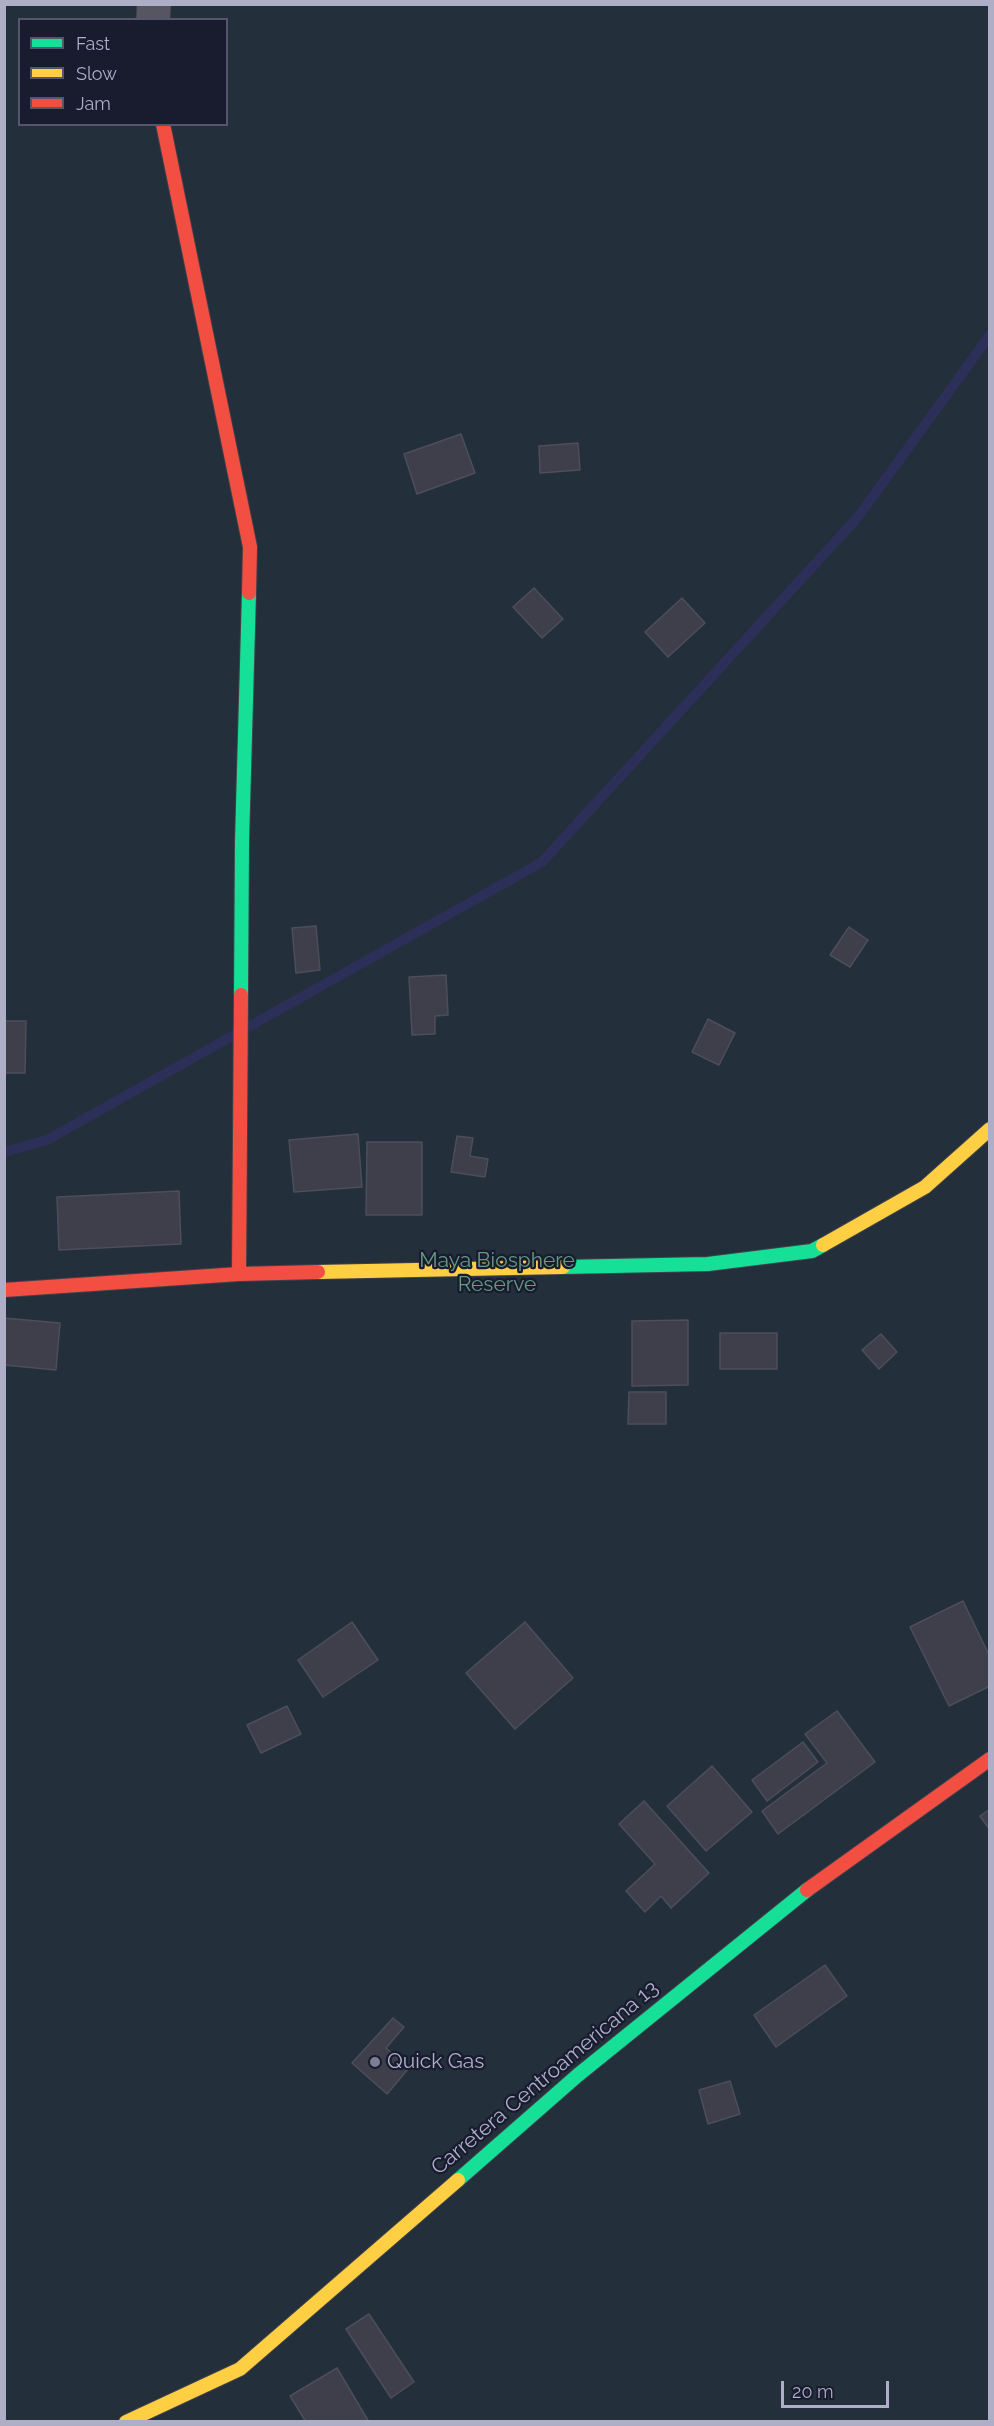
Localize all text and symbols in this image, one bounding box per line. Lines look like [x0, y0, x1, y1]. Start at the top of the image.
legend [18, 18, 228, 126]
text: Fast [76, 33, 110, 54]
text: Slow [76, 63, 117, 84]
text: Jam [76, 93, 111, 114]
park label: Maya Biosphere Reserve [419, 1248, 575, 1298]
street label: Carretera Centroamericana 13 [426, 1976, 664, 2180]
place label: Quick Gas [387, 2049, 484, 2075]
marker: Quick Gas [368, 2055, 382, 2069]
scale bar [784, 2369, 892, 2407]
text: 20 m [792, 2381, 834, 2402]

